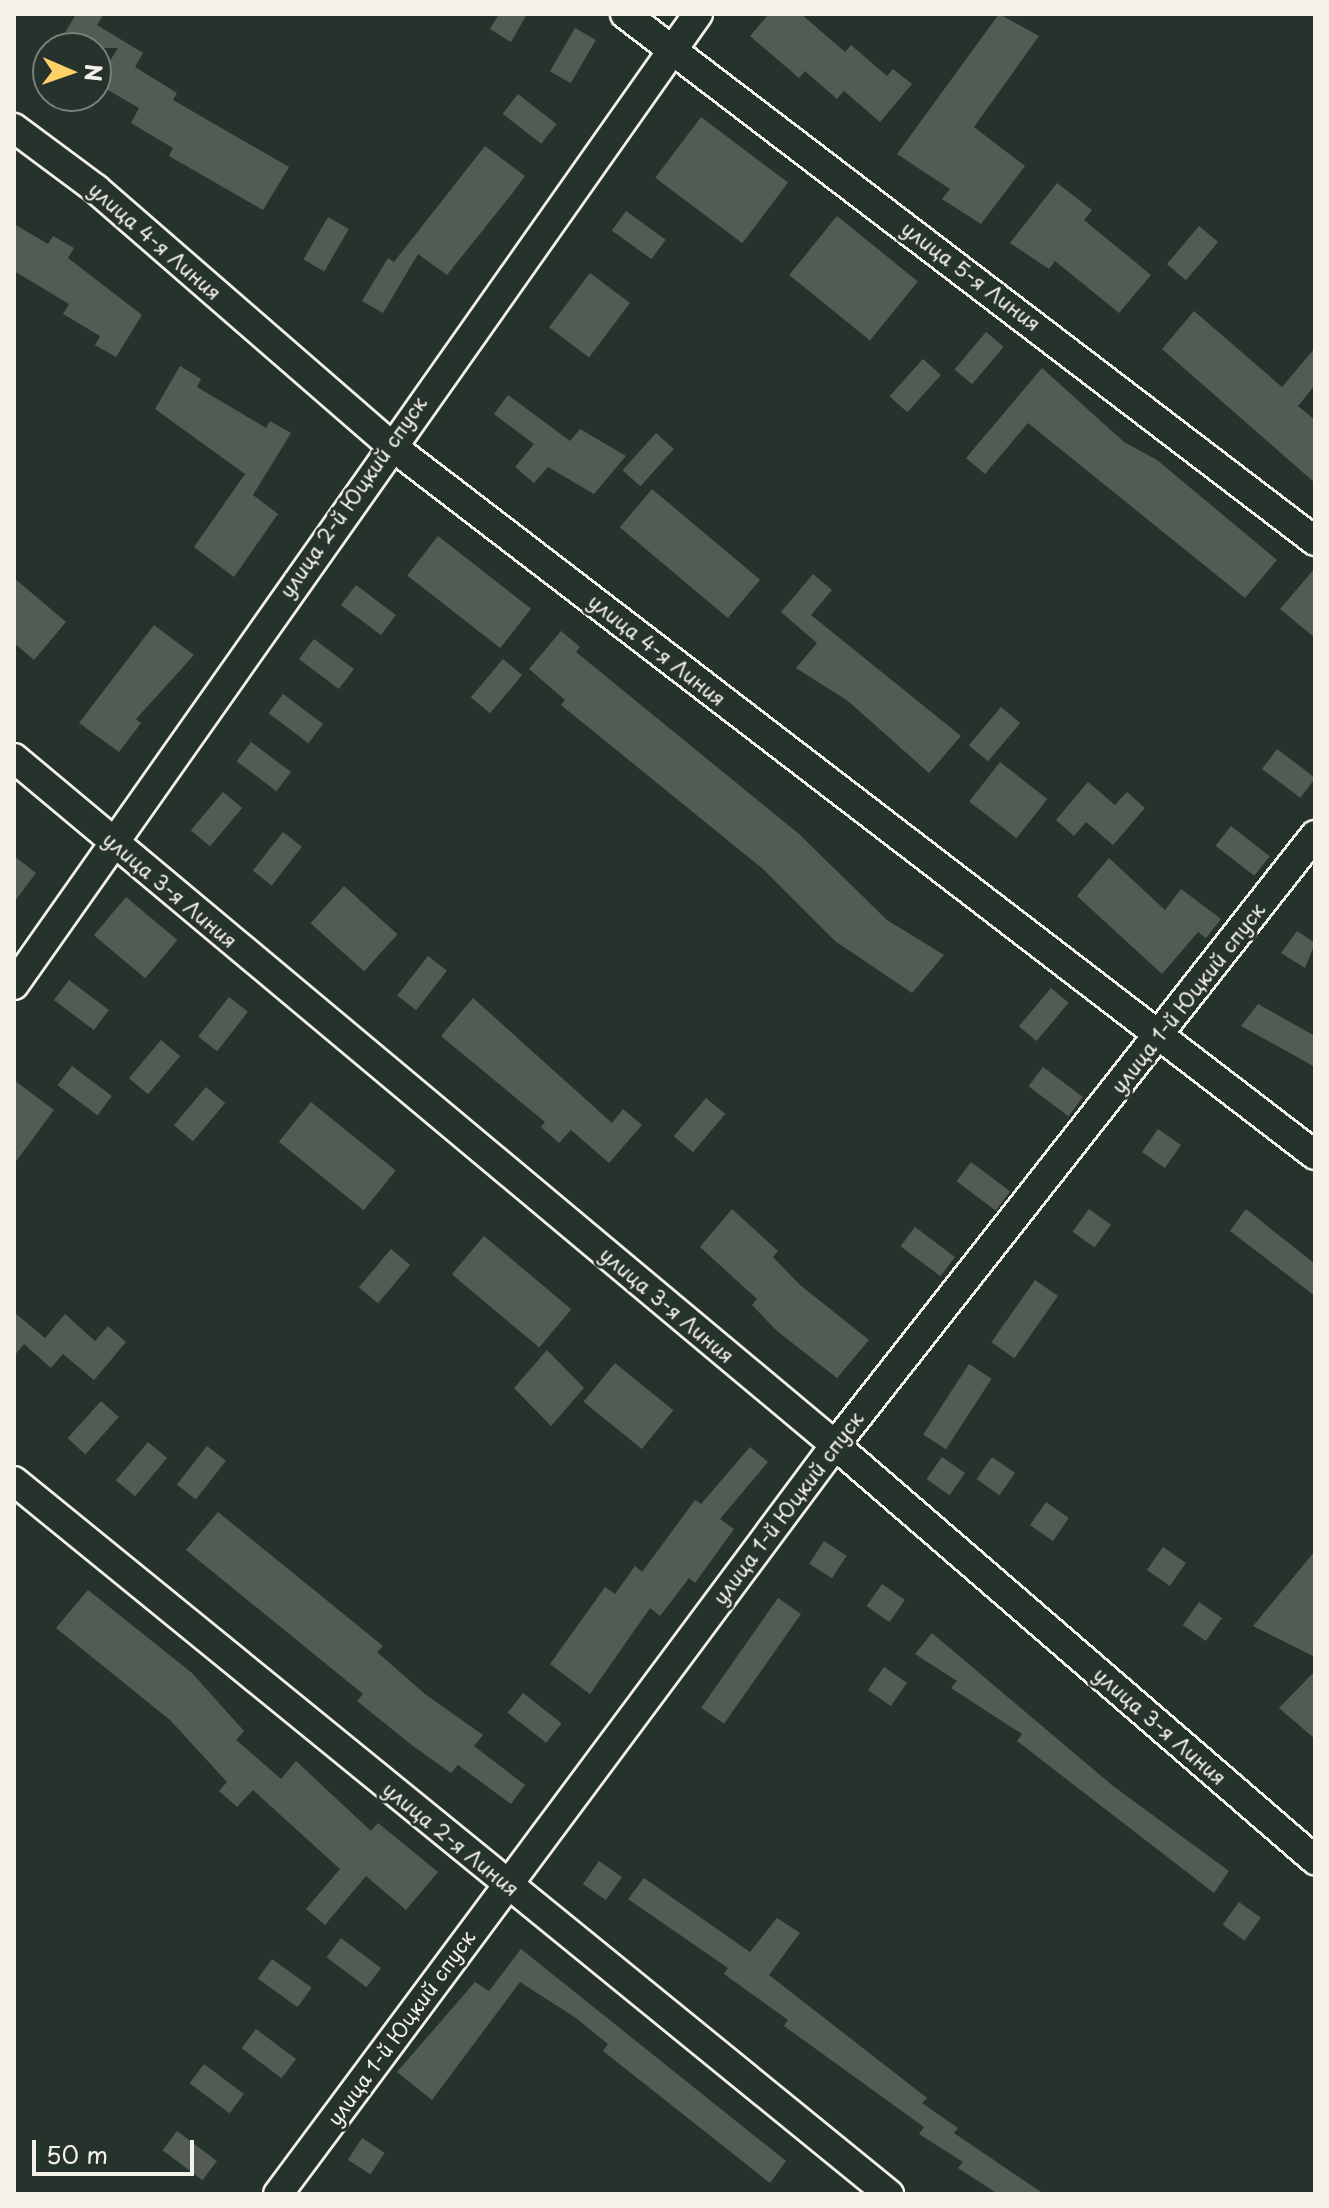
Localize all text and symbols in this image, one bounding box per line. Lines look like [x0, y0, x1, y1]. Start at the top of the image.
north arrow [32, 32, 112, 112]
text: N [78, 63, 111, 82]
street label: улица 4-я Линия [84, 177, 226, 305]
street label: улица 5-я Линия [897, 216, 1045, 336]
street label: улица 2-й Юцкий спуск [274, 391, 432, 603]
street label: улица 4-я Линия [583, 589, 731, 711]
street label: улица 3-я Линия [98, 827, 242, 953]
street label: улица 1-й Юцкий спуск [1106, 897, 1270, 1099]
street label: улица 3-я Линия [595, 1242, 739, 1368]
street label: улица 1-й Юцкий спуск [707, 1406, 869, 1610]
street label: улица 3-я Линия [1089, 1662, 1231, 1790]
street label: улица 2-я Линия [378, 1777, 524, 1901]
street label: улица 1-й Юцкий спуск [322, 1925, 480, 2131]
scale bar [36, 2124, 198, 2174]
text: 50 m [46, 2136, 108, 2172]

